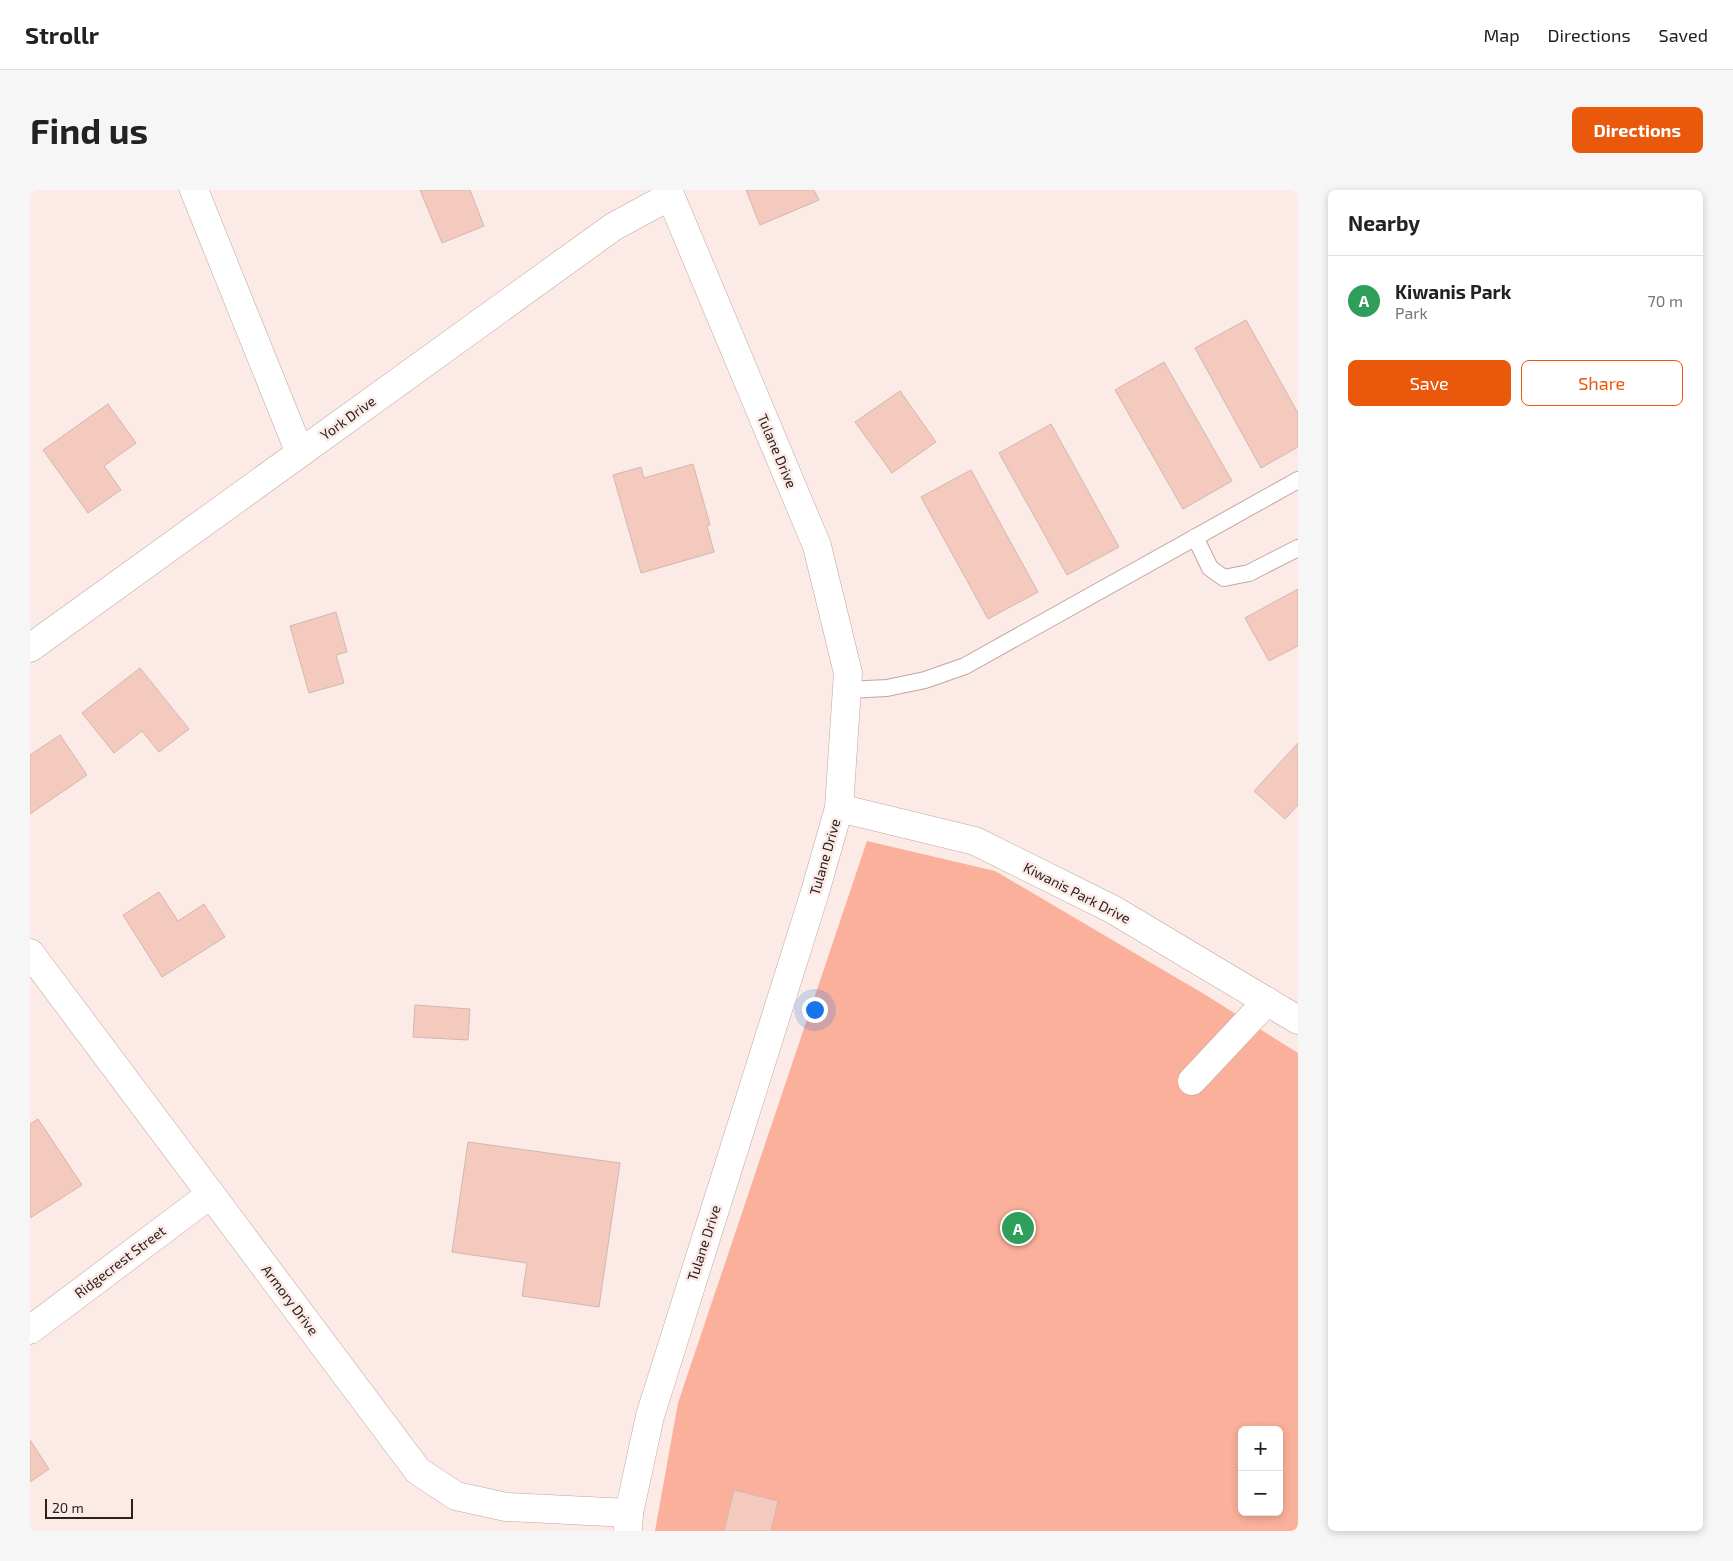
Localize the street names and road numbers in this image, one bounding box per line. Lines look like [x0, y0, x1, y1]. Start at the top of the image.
street label: York Drive [317, 392, 379, 443]
street label: Tulane Drive [754, 411, 801, 490]
street label: Tulane Drive [805, 817, 844, 897]
street label: Kiwanis Park Drive [1021, 858, 1133, 927]
street label: Tulane Drive [683, 1203, 724, 1283]
street label: Ridgecrest Street [71, 1222, 169, 1301]
street label: Armory Drive [258, 1261, 322, 1338]

